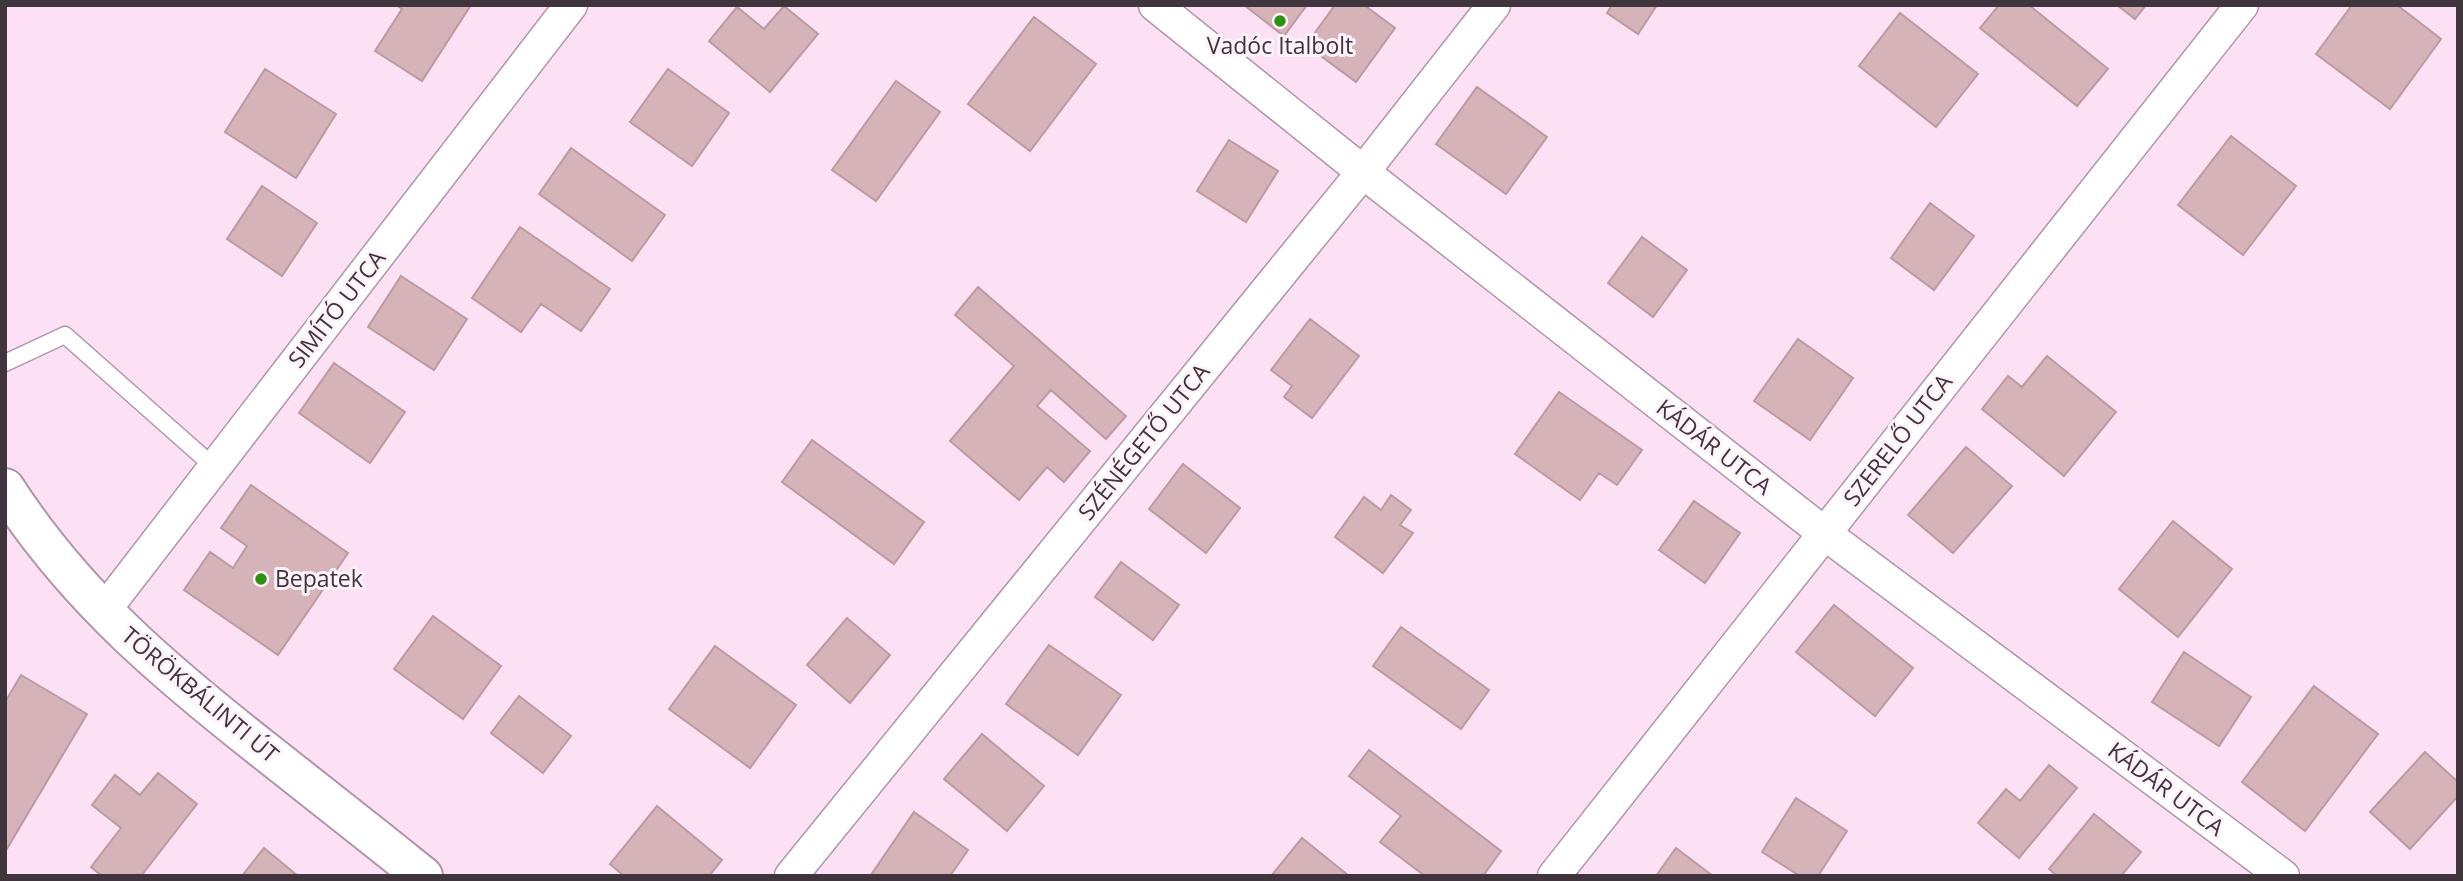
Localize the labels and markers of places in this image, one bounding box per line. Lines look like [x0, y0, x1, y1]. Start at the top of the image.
marker: Vadóc Italbolt [1272, 13, 1288, 29]
place label: Vadóc Italbolt [1207, 29, 1353, 61]
place label: Bepatek [275, 562, 363, 594]
marker: Bepatek [253, 571, 269, 587]

